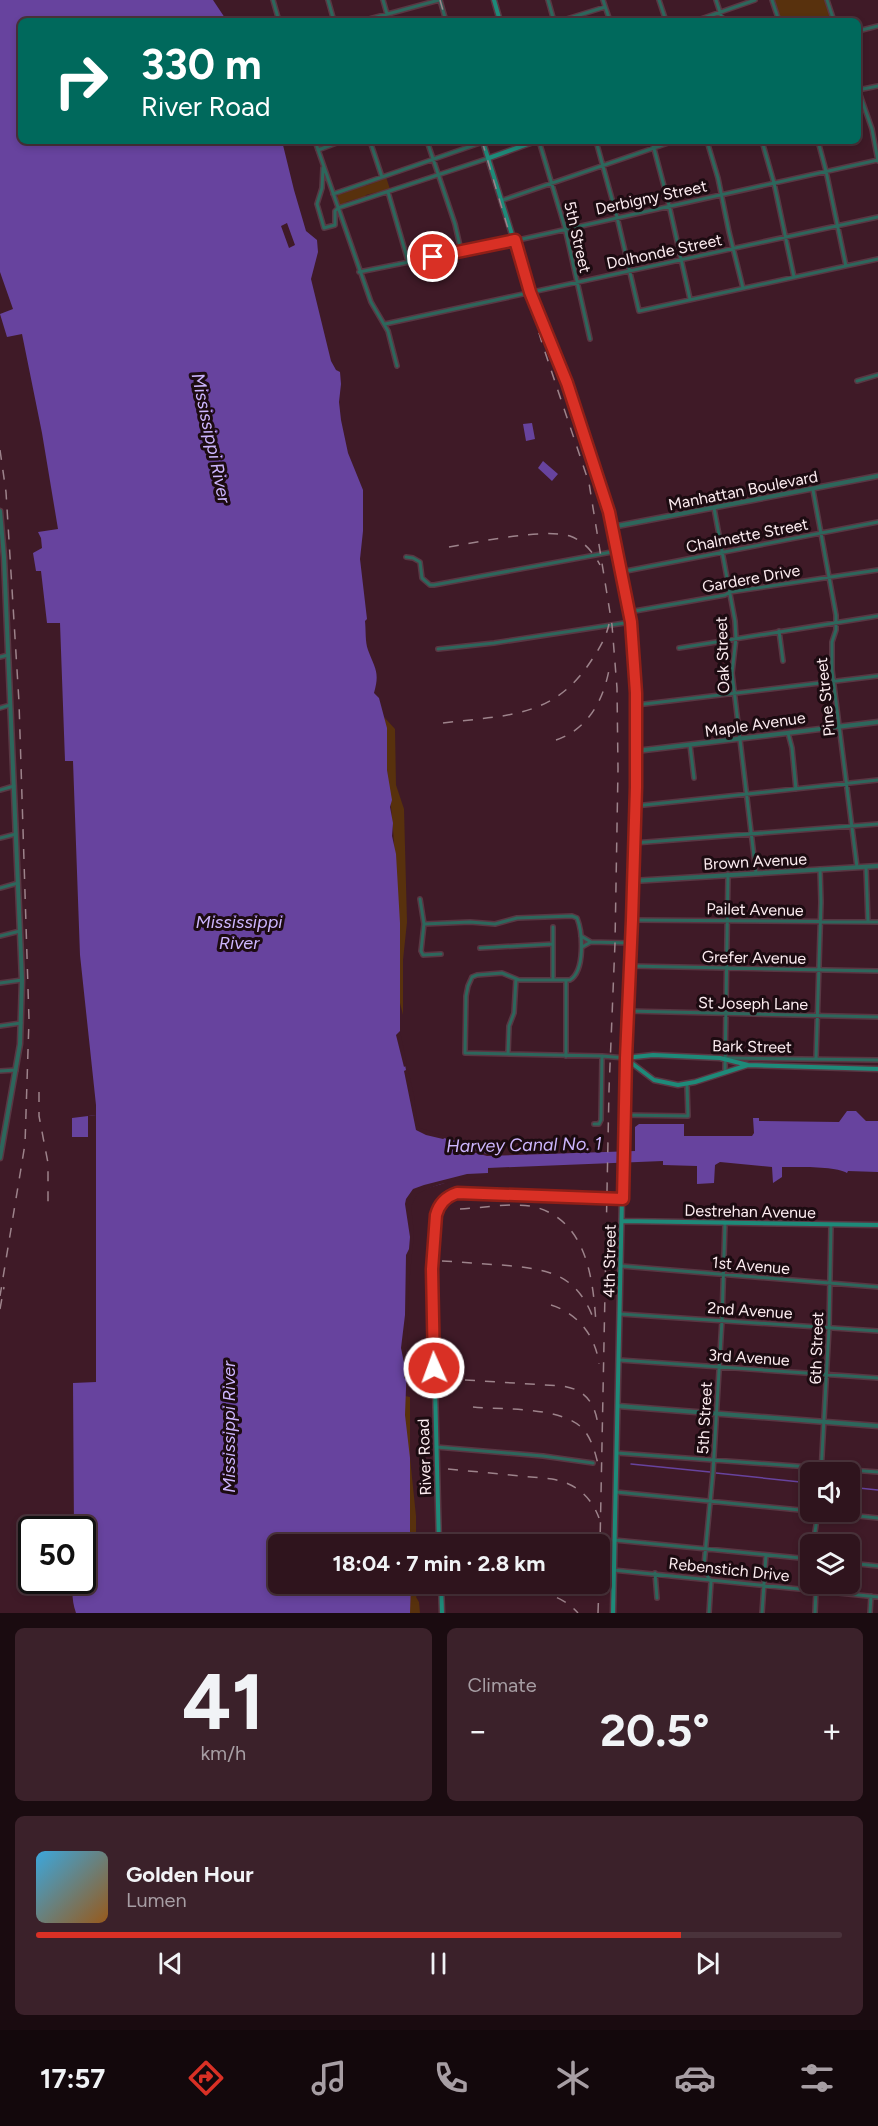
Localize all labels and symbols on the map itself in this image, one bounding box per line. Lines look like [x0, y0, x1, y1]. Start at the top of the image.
street label: Derbigny Street [594, 176, 709, 219]
street label: 5th Street [560, 199, 595, 275]
street label: Dolhonde Street [605, 230, 724, 273]
pin [407, 231, 458, 282]
water label: Mississippi River [186, 371, 236, 506]
street label: Manhattan Boulevard [667, 467, 819, 514]
street label: Chalmette Street [684, 514, 810, 557]
street label: Gardere Drive [701, 561, 802, 596]
street label: Oak Street [712, 616, 733, 694]
street label: Pine Street [812, 656, 839, 737]
street label: Maple Avenue [704, 708, 807, 741]
street label: Brown Avenue [703, 849, 808, 874]
street label: Pailet Avenue [706, 899, 804, 920]
water label: Mississippi River [195, 911, 283, 954]
street label: Grefer Avenue [702, 947, 807, 968]
street label: St Joseph Lane [698, 993, 808, 1014]
street label: Bark Street [712, 1036, 792, 1057]
water label: Harvey Canal No. 1 [446, 1133, 602, 1157]
street label: Destrehan Avenue [684, 1201, 816, 1222]
street label: 4th Street [599, 1224, 620, 1298]
street label: 1st Avenue [711, 1253, 791, 1278]
street label: 2nd Avenue [707, 1298, 793, 1323]
street label: 6th Street [806, 1311, 827, 1385]
position arrow [402, 1336, 466, 1400]
street label: 3rd Avenue [708, 1345, 791, 1370]
water label: Mississippi River [218, 1360, 240, 1493]
street label: 5th Street [693, 1381, 716, 1455]
street label: River Road [414, 1418, 435, 1496]
speed limit sign: 50 [18, 1516, 96, 1594]
street label: Rebenstich Drive [668, 1554, 791, 1585]

